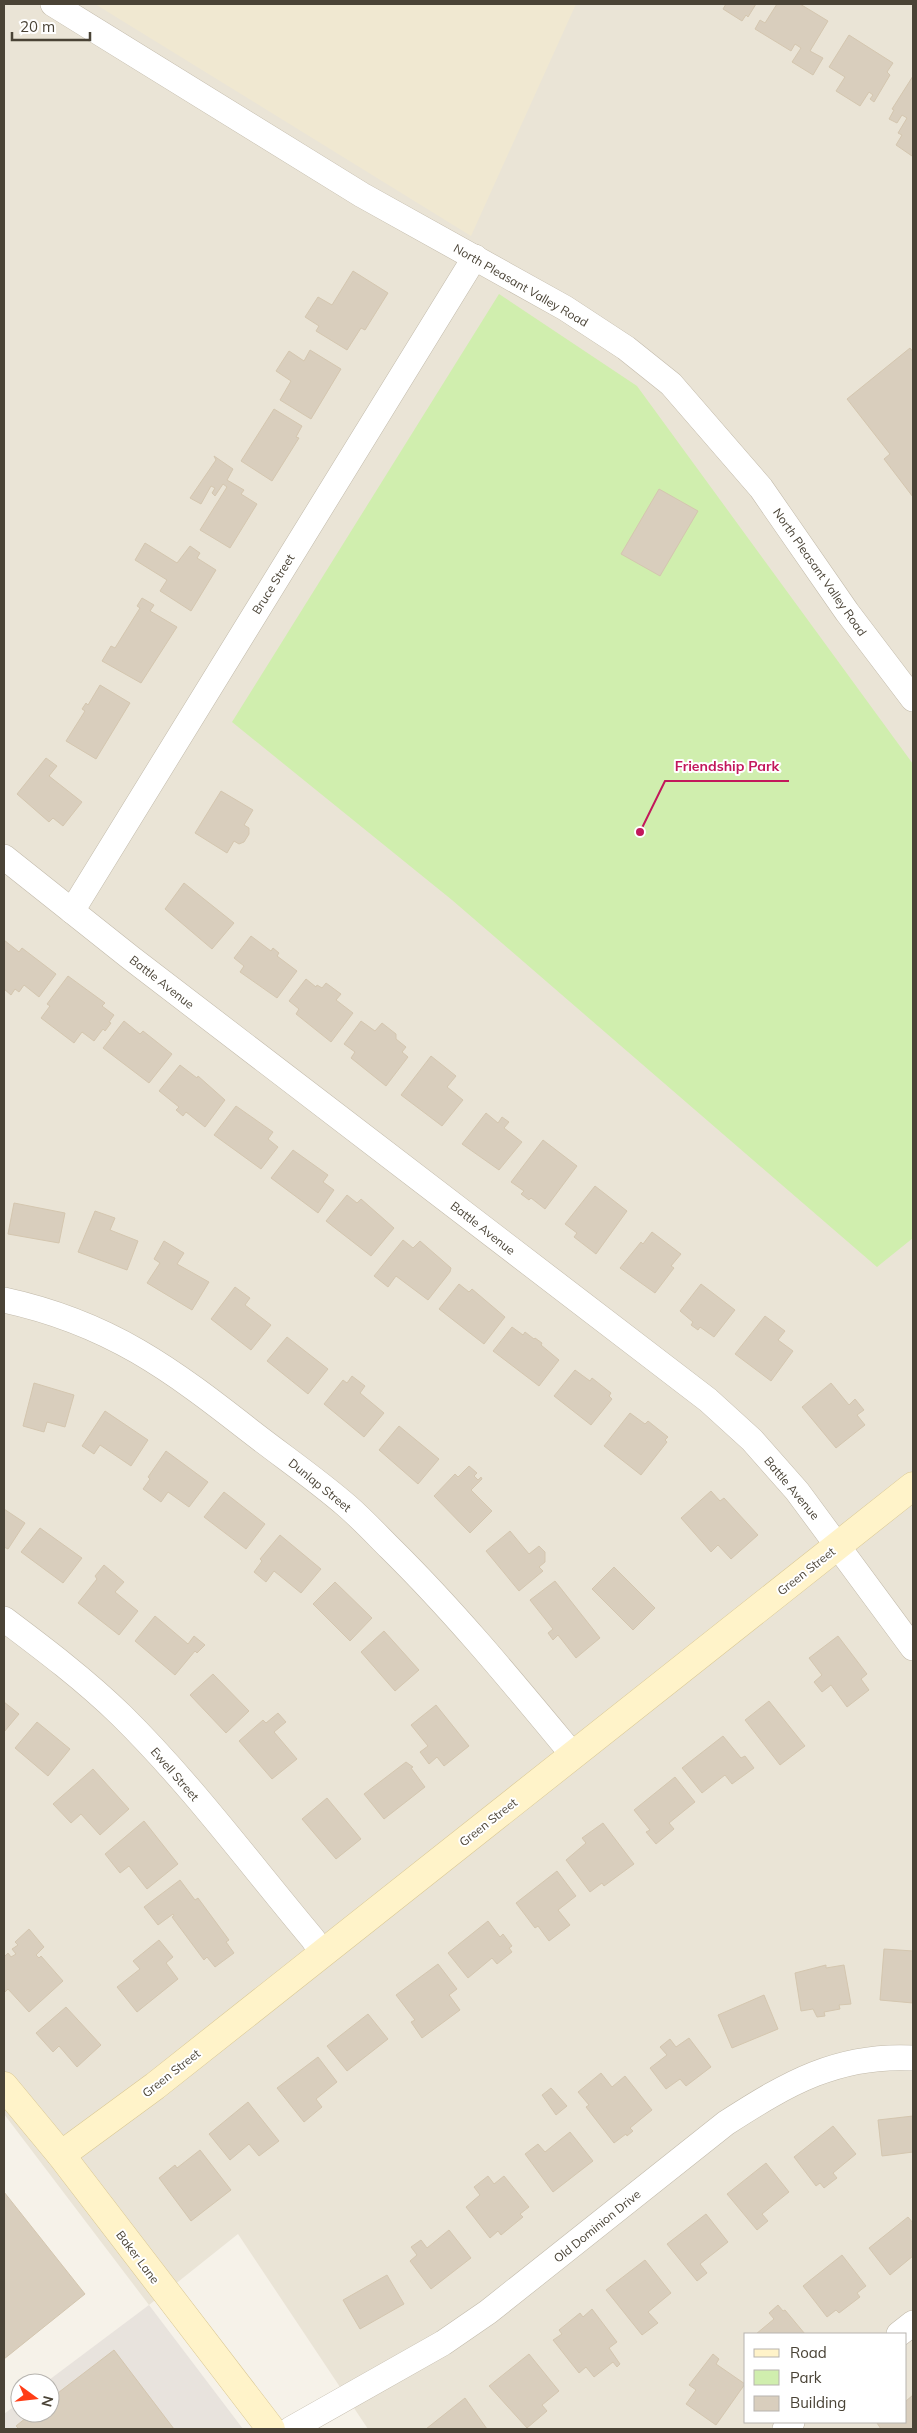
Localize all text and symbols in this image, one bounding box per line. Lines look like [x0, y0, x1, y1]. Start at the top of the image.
scale bar [12, 10, 90, 42]
text: 20 m [20, 17, 55, 36]
street label: North Pleasant Valley Road [451, 240, 591, 330]
street label: North Pleasant Valley Road [770, 505, 870, 639]
street label: Bruce Street [249, 551, 297, 617]
callout: Friendship Park [665, 752, 789, 781]
text: Friendship Park [675, 757, 779, 775]
street label: Battle Avenue [127, 952, 197, 1012]
street label: Battle Avenue [448, 1198, 518, 1258]
street label: Battle Avenue [761, 1453, 823, 1523]
street label: Dunlap Street [286, 1455, 354, 1515]
street label: Green Street [774, 1544, 838, 1598]
street label: Ewell Street [148, 1744, 202, 1804]
street label: Green Street [456, 1795, 520, 1849]
street label: Green Street [139, 2046, 203, 2100]
street label: Old Dominion Drive [550, 2186, 644, 2266]
street label: Baker Lane [113, 2227, 163, 2287]
legend [744, 2333, 907, 2423]
text: Road [790, 2343, 827, 2362]
text: Park [790, 2368, 822, 2387]
north arrow [10, 2373, 60, 2423]
text: Building [790, 2393, 846, 2412]
text: N [37, 2394, 58, 2409]

